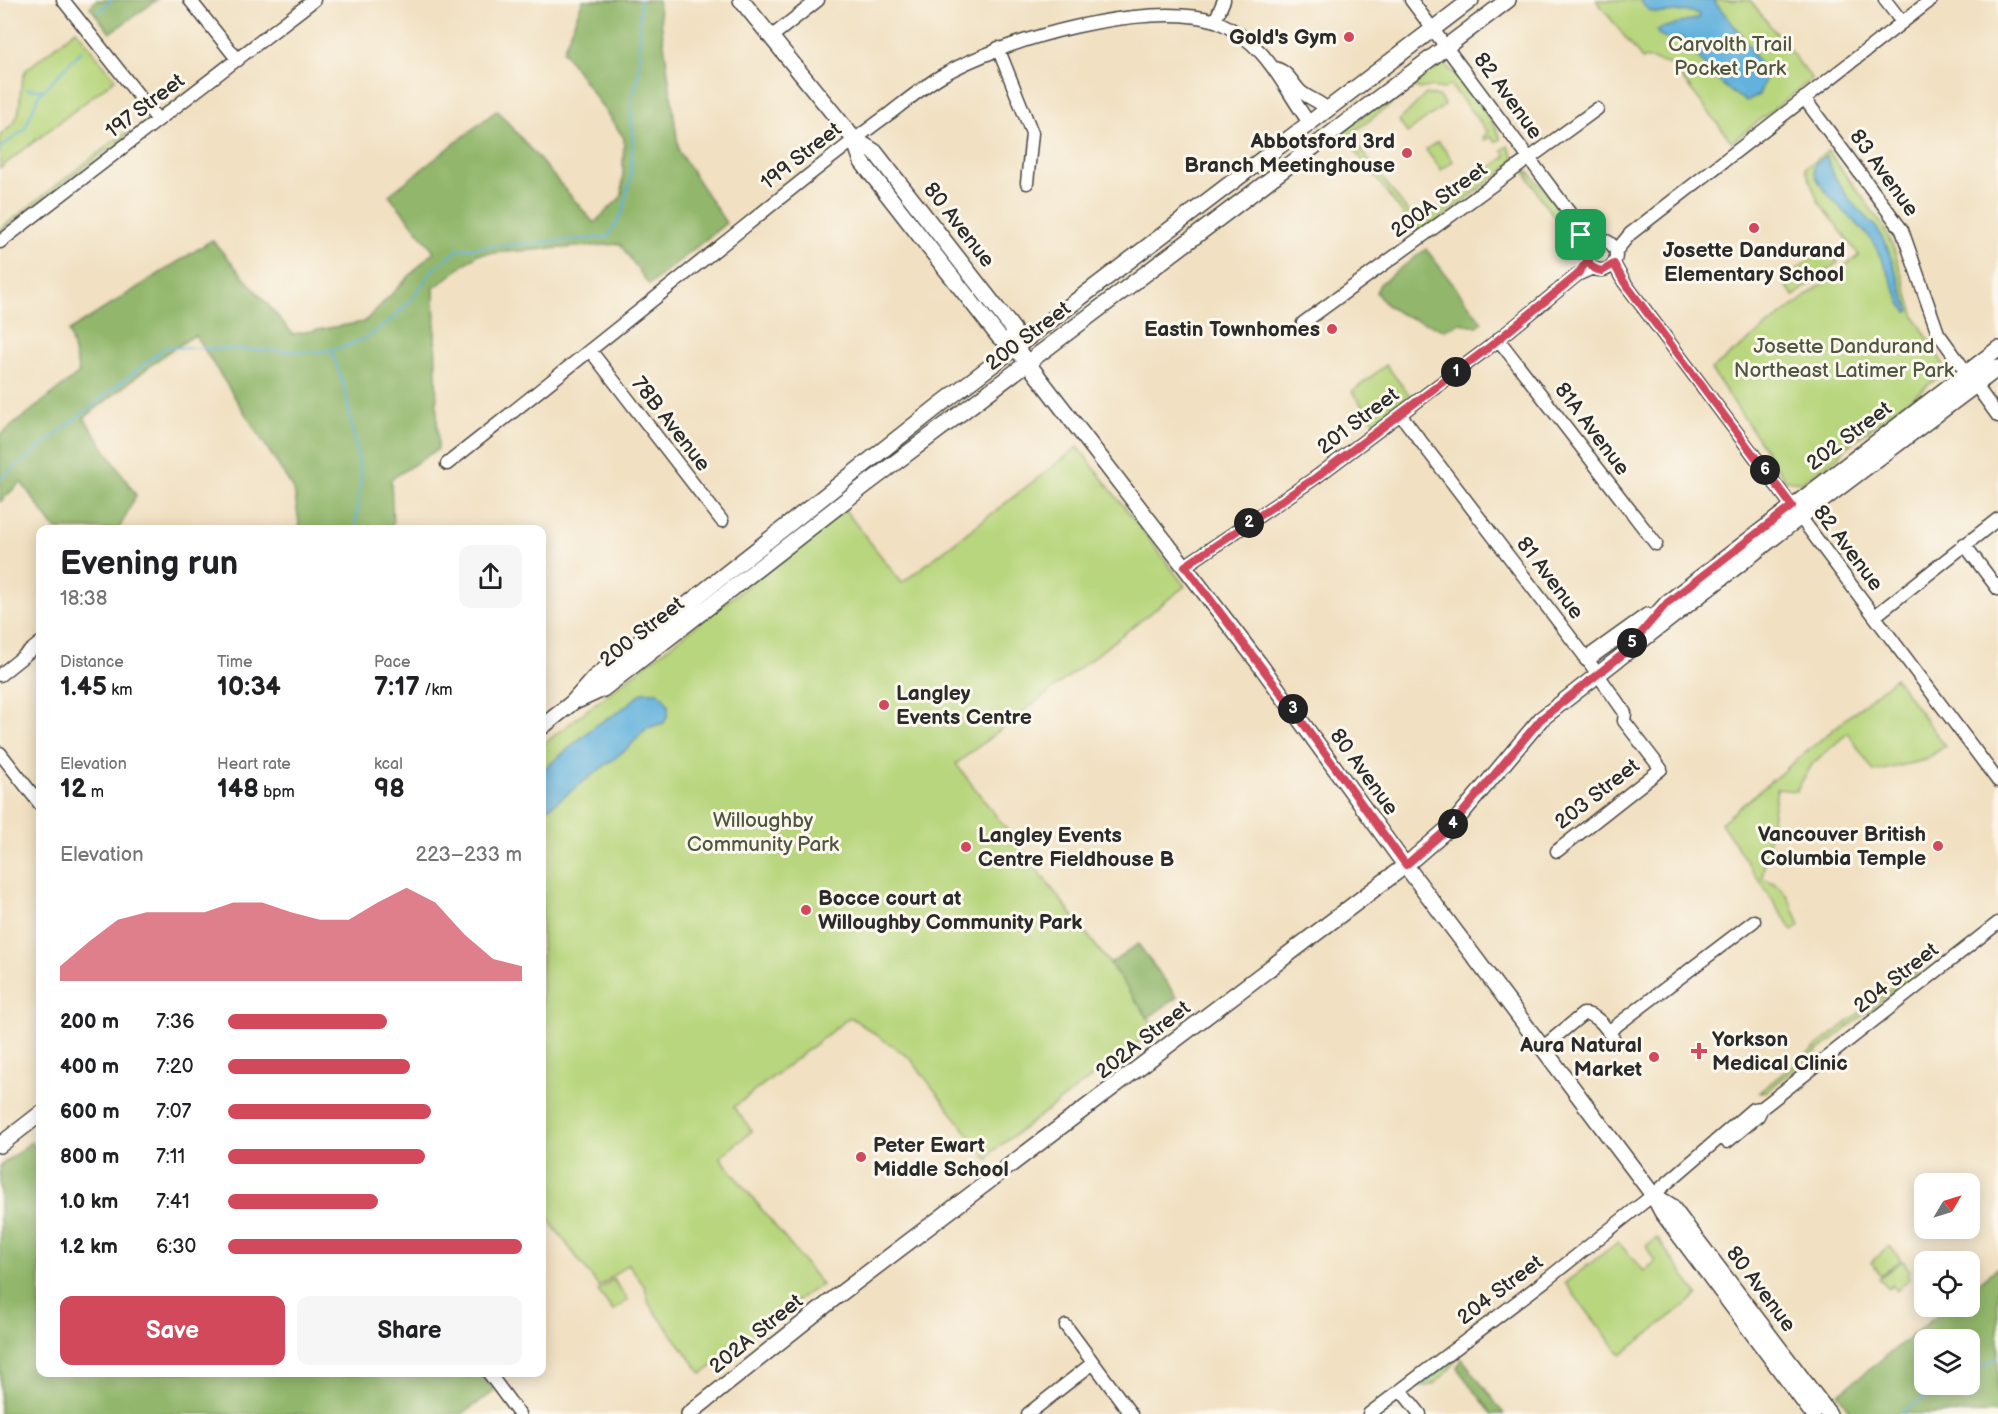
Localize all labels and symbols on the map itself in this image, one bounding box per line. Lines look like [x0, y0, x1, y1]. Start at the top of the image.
place label: Gold's Gym [1229, 25, 1337, 50]
marker: Gold's Gym [1342, 30, 1356, 44]
park label: Carvolth Trail Pocket Park [1668, 32, 1792, 81]
street label: 82 Avenue [1468, 48, 1548, 144]
street label: 197 Street [101, 68, 190, 144]
street label: 199 Street [756, 116, 847, 195]
street label: 83 Avenue [1844, 125, 1924, 221]
place label: Abbotsford 3rd Branch Meetinghouse [1184, 129, 1395, 178]
marker: Abbotsford 3rd Branch Meetinghouse [1400, 146, 1414, 160]
street label: 200A Street [1386, 156, 1492, 243]
street label: 80 Avenue [918, 178, 1000, 272]
pin [1555, 209, 1606, 260]
marker: Josette Dandurand Elementary School [1747, 221, 1761, 235]
place label: Josette Dandurand Elementary School [1663, 238, 1845, 287]
street label: 200 Street [981, 296, 1076, 376]
place label: Eastin Townhomes [1144, 317, 1320, 342]
marker: Eastin Townhomes [1325, 322, 1339, 336]
park label: Josette Dandurand Northeast Latimer Park [1734, 334, 1955, 383]
pin: 1 [1441, 357, 1471, 387]
street label: 78B Avenue [626, 372, 716, 476]
street label: 81A Avenue [1549, 378, 1635, 480]
street label: 201 Street [1312, 382, 1404, 460]
street label: 202 Street [1802, 396, 1897, 476]
pin: 6 [1750, 455, 1780, 485]
street label: 82 Avenue [1808, 500, 1888, 596]
pin: 2 [1234, 508, 1264, 538]
street label: 81 Avenue [1511, 532, 1589, 624]
street label: 200 Street [595, 591, 690, 673]
pin: 5 [1617, 628, 1647, 658]
place label: Langley Events Centre [896, 681, 1032, 730]
pin: 3 [1278, 694, 1308, 724]
marker: Langley Events Centre [877, 698, 891, 712]
street label: 80 Avenue [1324, 724, 1404, 820]
street label: 203 Street [1550, 753, 1645, 835]
park label: Willoughby Community Park [687, 808, 840, 857]
pin: 4 [1438, 809, 1468, 839]
place label: Vancouver British Columbia Temple [1758, 822, 1926, 871]
place label: Langley Events Centre Fieldhouse B [978, 823, 1174, 872]
marker: Vancouver British Columbia Temple [1931, 839, 1945, 853]
marker: Langley Events Centre Fieldhouse B [959, 840, 973, 854]
place label: Bocce court at Willoughby Community Park [818, 886, 1082, 935]
marker: Bocce court at Willoughby Community Park [799, 903, 813, 917]
street label: 204 Street [1849, 937, 1944, 1019]
street label: 202A Street [1091, 995, 1196, 1085]
place label: Yorkson Medical Clinic [1712, 1027, 1848, 1076]
place label: Aura Natural Market [1519, 1033, 1642, 1082]
marker: Yorkson Medical Clinic [1690, 1042, 1708, 1060]
marker: Aura Natural Market [1647, 1050, 1661, 1064]
place label: Peter Ewart Middle School [873, 1133, 1009, 1182]
marker: Peter Ewart Middle School [854, 1150, 868, 1164]
north arrow [1914, 1173, 1980, 1239]
street label: 80 Avenue [1721, 1241, 1801, 1337]
street label: 204 Street [1452, 1249, 1548, 1330]
street label: 202A Street [704, 1288, 808, 1379]

